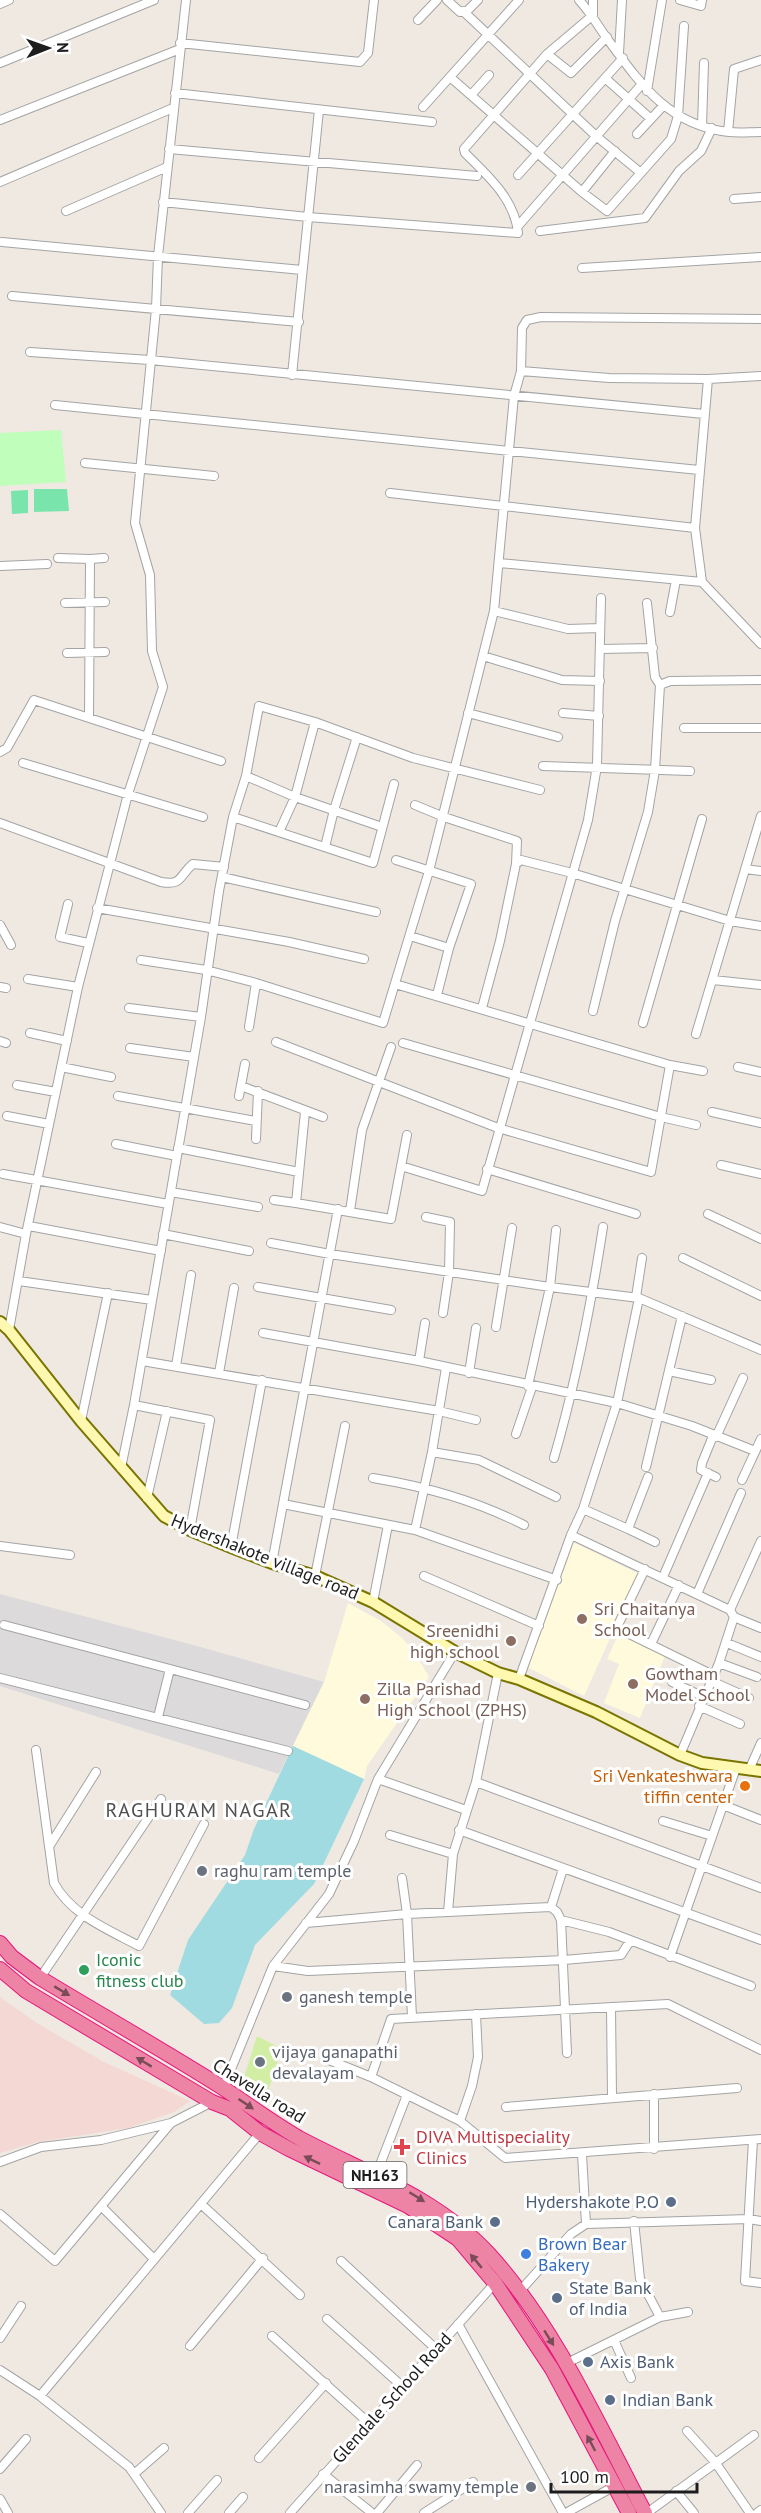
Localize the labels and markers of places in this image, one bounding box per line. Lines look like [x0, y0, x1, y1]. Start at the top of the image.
place label: Sri Chaitanya School [594, 1597, 695, 1641]
marker: Sri Chaitanya School [575, 1612, 589, 1626]
place label: Sreenidhi high school [410, 1619, 500, 1663]
marker: Sreenidhi high school [504, 1634, 518, 1648]
place label: Gowtham Model School [645, 1662, 751, 1706]
place label: Zilla Parishad High School (ZPHS) [377, 1677, 527, 1721]
marker: Gowtham Model School [626, 1677, 640, 1691]
marker: Zilla Parishad High School (ZPHS) [358, 1692, 372, 1706]
place label: Sri Venkateshwara tiffin center [593, 1764, 733, 1808]
marker: Sri Venkateshwara tiffin center [738, 1779, 752, 1793]
place label: raghu ram temple [214, 1859, 351, 1882]
marker: raghu ram temple [195, 1864, 209, 1878]
place label: Iconic fitness club [96, 1948, 184, 1992]
marker: Iconic fitness club [77, 1963, 91, 1977]
place label: ganesh temple [299, 1985, 413, 2008]
marker: ganesh temple [280, 1990, 294, 2004]
place label: vijaya ganapathi devalayam [272, 2040, 398, 2084]
marker: vijaya ganapathi devalayam [253, 2055, 267, 2069]
place label: DIVA Multispeciality Clinics [416, 2125, 570, 2169]
marker: DIVA Multispeciality Clinics [393, 2138, 411, 2156]
place label: Hydershakote P.O [525, 2190, 659, 2213]
marker: Hydershakote P.O [664, 2195, 678, 2209]
place label: Canara Bank [388, 2210, 483, 2233]
marker: Canara Bank [488, 2215, 502, 2229]
place label: Brown Bear Bakery [538, 2232, 627, 2276]
marker: Brown Bear Bakery [519, 2247, 533, 2261]
place label: State Bank of India [569, 2276, 652, 2320]
marker: State Bank of India [550, 2291, 564, 2305]
place label: Axis Bank [600, 2350, 675, 2373]
marker: Axis Bank [581, 2355, 595, 2369]
place label: Indian Bank [622, 2388, 713, 2411]
marker: Indian Bank [603, 2393, 617, 2407]
place label: narasimha swamy temple [324, 2475, 519, 2498]
marker: narasimha swamy temple [524, 2480, 538, 2494]

